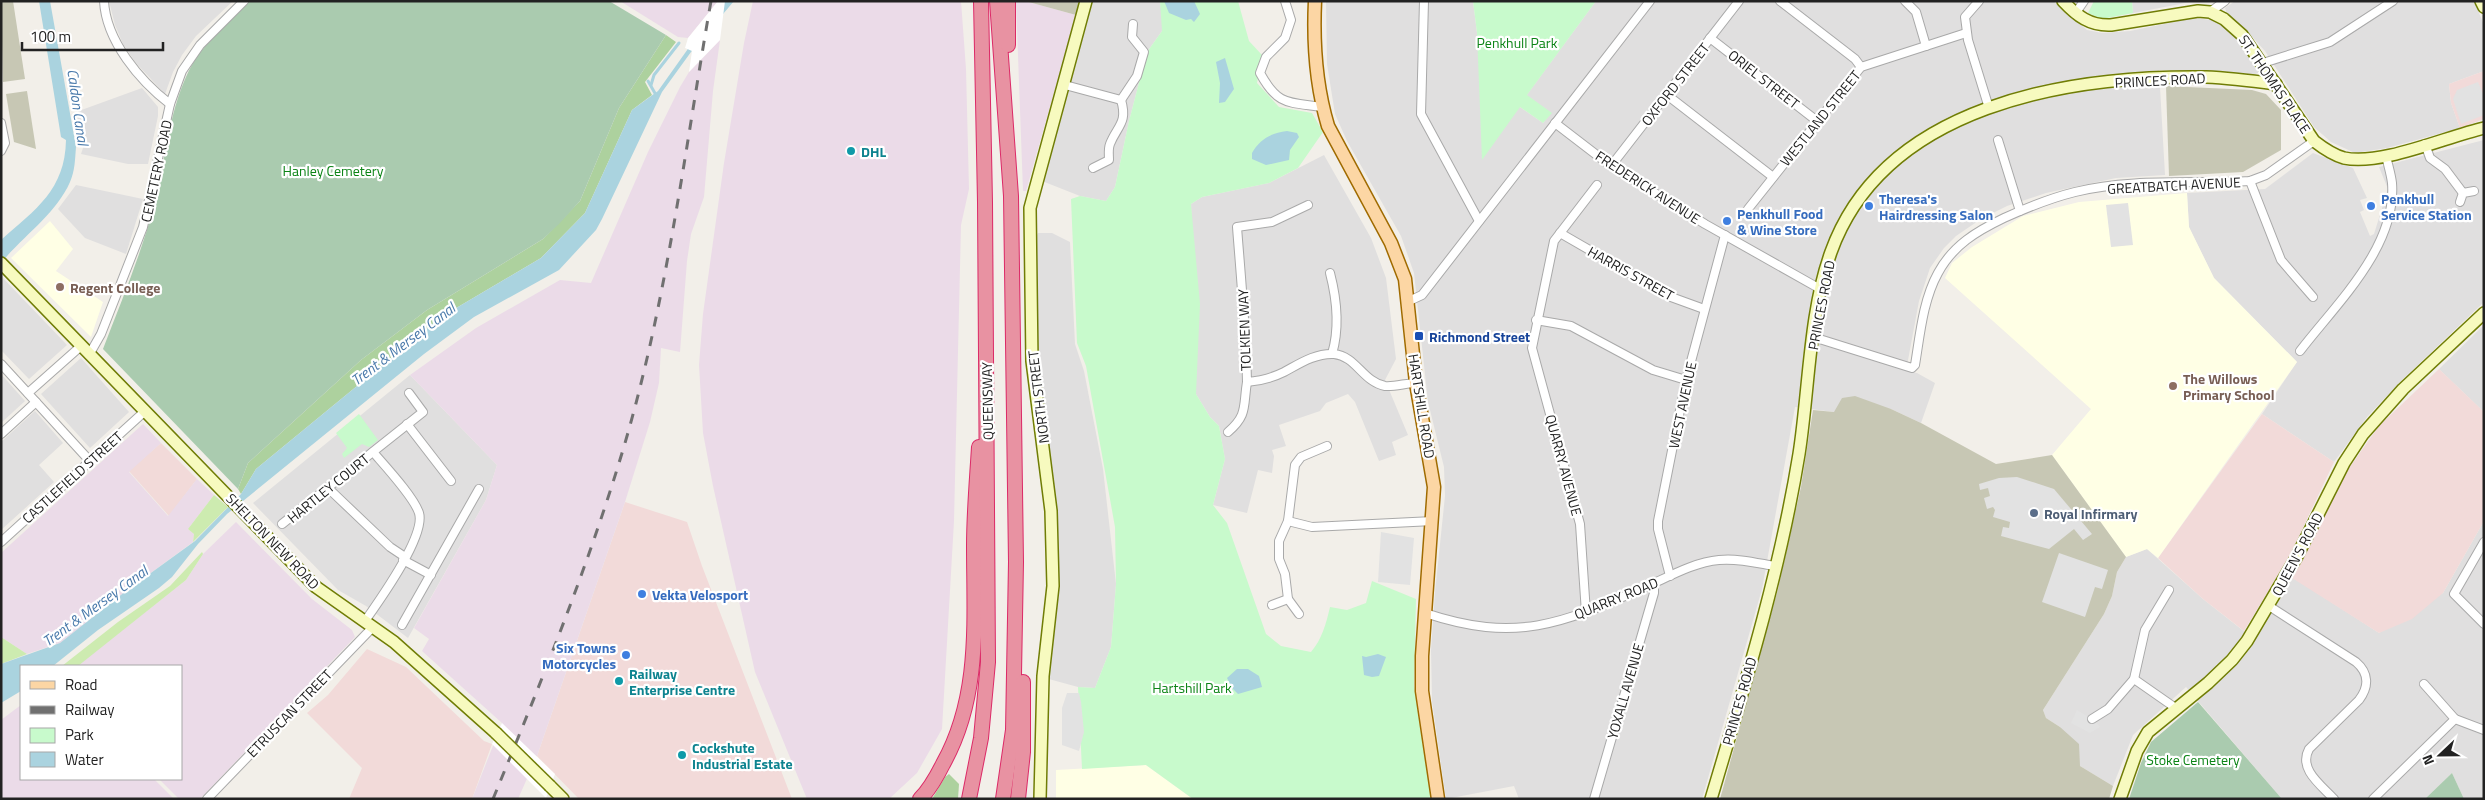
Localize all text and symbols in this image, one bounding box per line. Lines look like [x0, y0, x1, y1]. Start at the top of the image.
scale bar [22, 20, 164, 52]
text: 100 m [30, 25, 71, 48]
street label: ST. THOMAS PLACE [2234, 30, 2316, 138]
park label: Penkhull Park [1477, 32, 1558, 53]
street label: OXFORD STREET [1636, 37, 1715, 130]
street label: ORIEL STREET [1724, 44, 1805, 114]
street label: WESTLAND STREET [1775, 65, 1866, 171]
water label: Caldon Canal [61, 67, 95, 148]
street label: PRINCES ROAD [2114, 67, 2206, 93]
street label: CEMETERY ROAD [135, 118, 177, 224]
place label: DHL [861, 141, 886, 162]
marker: DHL [845, 145, 857, 157]
street label: FREDERICK AVENUE [1591, 145, 1705, 229]
park label: Hanley Cemetery [283, 160, 384, 181]
street label: GREATBATCH AVENUE [2107, 171, 2242, 199]
place label: Theresa's Hairdressing Salon [1879, 188, 1993, 225]
place label: Penkhull Service Station [2381, 188, 2472, 225]
marker: Theresa's Hairdressing Salon [1863, 200, 1875, 212]
marker: Penkhull Service Station [2365, 200, 2377, 212]
place label: Penkhull Food & Wine Store [1737, 203, 1823, 240]
marker: Penkhull Food & Wine Store [1721, 215, 1733, 227]
street label: HARRIS STREET [1584, 241, 1678, 306]
street label: PRINCES ROAD [1802, 258, 1840, 352]
place label: Regent College [70, 277, 161, 298]
marker: Regent College [54, 281, 66, 293]
street label: TOLKIEN WAY [1232, 288, 1256, 371]
water label: Trent & Mersey Canal [346, 296, 461, 391]
place label: Richmond Street [1429, 326, 1530, 347]
marker: Richmond Street [1413, 330, 1425, 342]
street label: NORTH STREET [1022, 349, 1054, 445]
street label: HARTSHILL ROAD [1403, 352, 1441, 460]
street label: WEST AVENUE [1663, 359, 1701, 450]
street label: QUEENSWAY [976, 361, 998, 440]
place label: The Willows Primary School [2183, 368, 2275, 405]
marker: The Willows Primary School [2167, 380, 2179, 392]
street label: QUARRY AVENUE [1540, 412, 1588, 518]
street label: CASTLEFIELD STREET [17, 426, 127, 528]
street label: HARTLEY COURT [282, 448, 374, 528]
street label: SHELTON NEW ROAD [221, 488, 325, 594]
place label: Royal Infirmary [2044, 503, 2137, 524]
marker: Royal Infirmary [2028, 507, 2040, 519]
street label: QUEEN'S ROAD [2266, 509, 2328, 599]
water label: Trent & Mersey Canal [37, 559, 154, 652]
street label: QUARRY ROAD [1571, 572, 1661, 624]
place label: Vekta Velosport [652, 584, 748, 605]
marker: Vekta Velosport [636, 588, 648, 600]
place label: Six Towns Motorcycles [542, 637, 616, 674]
street label: YOXALL AVENUE [1601, 640, 1649, 741]
marker: Six Towns Motorcycles [620, 649, 632, 661]
street label: PRINCES ROAD [1716, 654, 1762, 748]
place label: Railway Enterprise Centre [629, 663, 735, 700]
street label: ETRUSCAN STREET [241, 664, 337, 762]
legend [20, 665, 182, 780]
text: Road [65, 673, 97, 696]
marker: Railway Enterprise Centre [613, 675, 625, 687]
park label: Hartshill Park [1152, 677, 1232, 698]
text: Railway [65, 698, 115, 721]
text: Park [65, 723, 94, 746]
north arrow [2415, 730, 2465, 780]
place label: Cockshute Industrial Estate [692, 737, 793, 774]
text: Water [65, 748, 104, 771]
marker: Cockshute Industrial Estate [676, 749, 688, 761]
park label: Stoke Cemetery [2146, 749, 2240, 770]
text: N [2416, 752, 2439, 768]

